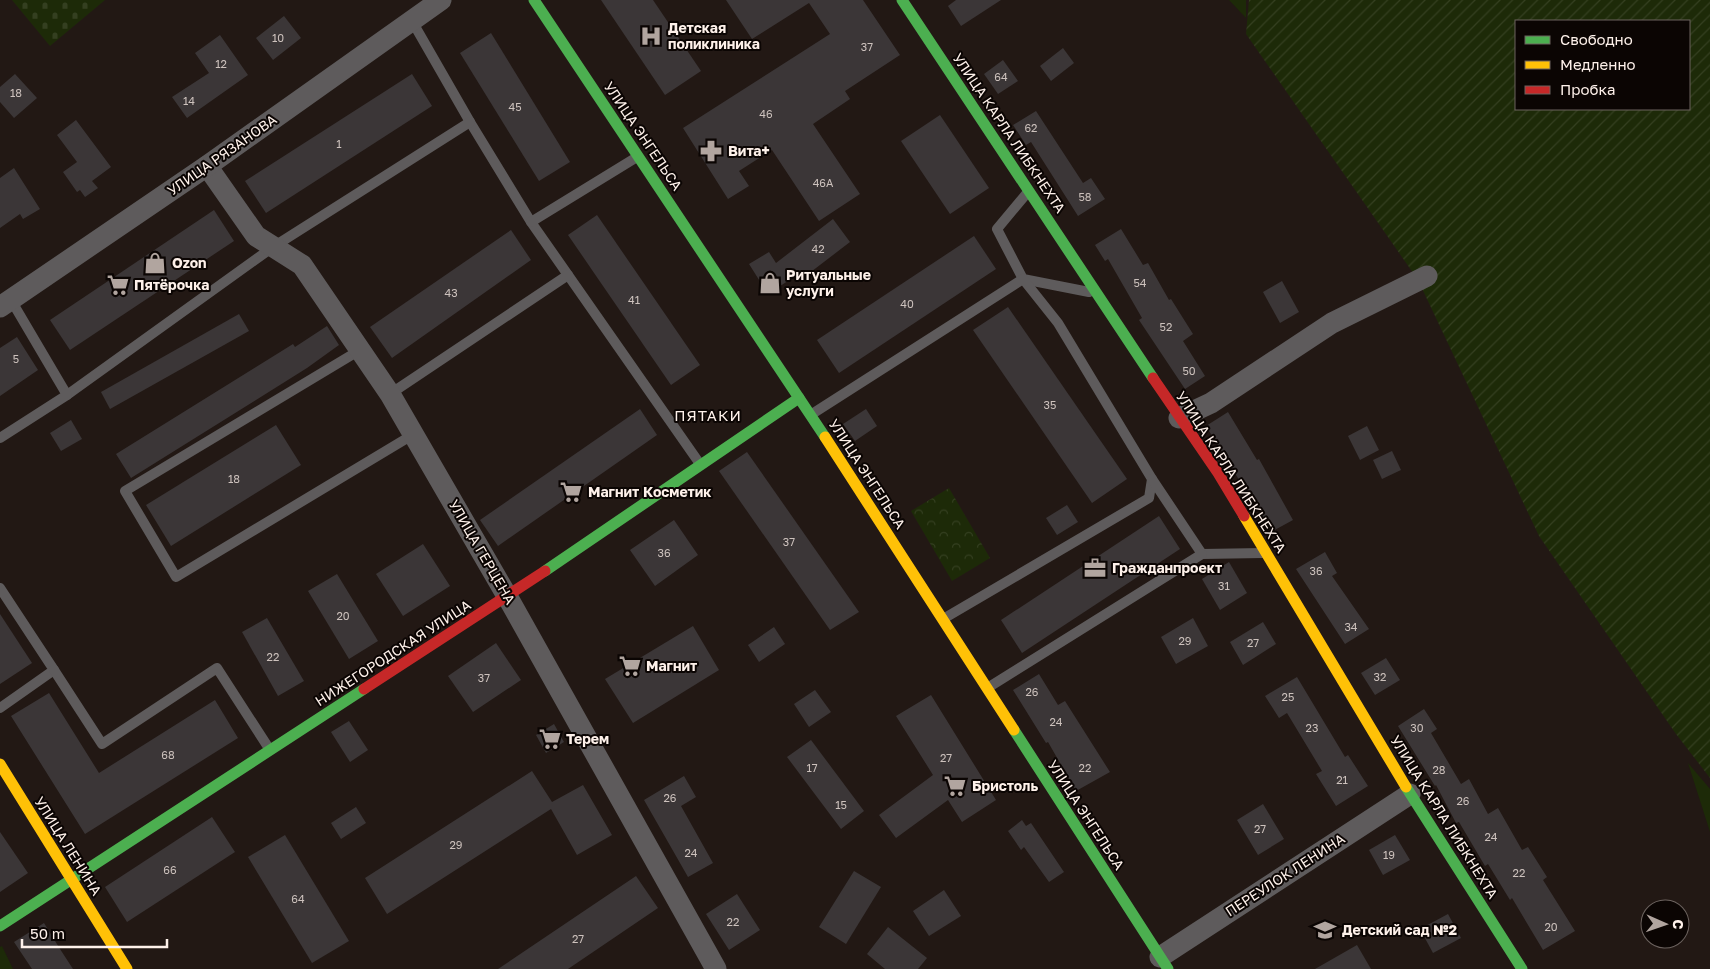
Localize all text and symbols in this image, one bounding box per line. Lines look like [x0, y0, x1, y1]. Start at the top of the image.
place label: Детская поликлиника [668, 19, 760, 52]
legend [1515, 20, 1690, 110]
hospital icon: Детская поликлиника [638, 23, 664, 49]
text: Свободно [1560, 30, 1633, 48]
house number: 10 [272, 31, 284, 44]
house number: 37 [861, 40, 873, 53]
street label: УЛИЦА КАРЛА ЛИБКНЕХТА [949, 50, 1070, 216]
text: Медленно [1560, 55, 1636, 73]
house number: 12 [215, 57, 227, 70]
house number: 64 [994, 70, 1008, 83]
street label: УЛИЦА ЭНГЕЛЬСА [601, 78, 686, 194]
text: Пробка [1560, 80, 1615, 98]
house number: 18 [10, 86, 22, 99]
house number: 14 [183, 94, 195, 107]
house number: 45 [508, 100, 522, 113]
house number: 46 [759, 107, 773, 120]
street label: УЛИЦА РЯЗАНОВА [164, 110, 280, 199]
house number: 62 [1024, 121, 1038, 134]
house number: 1 [336, 137, 342, 150]
pharmacy icon: Вита+ [698, 138, 724, 164]
place label: Вита+ [728, 142, 770, 159]
house number: 46А [813, 176, 834, 189]
house number: 58 [1078, 190, 1092, 203]
house number: 42 [811, 242, 825, 255]
shop icon: Ozon [142, 250, 168, 276]
place label: Ozon [172, 254, 207, 271]
place label: Ритуальные услуги [786, 266, 871, 299]
shop icon: Ритуальные услуги [757, 270, 783, 296]
supermarket icon: Пятёрочка [105, 272, 131, 298]
place label: Пятёрочка [134, 276, 209, 293]
house number: 54 [1133, 276, 1147, 289]
house number: 43 [444, 286, 458, 299]
house number: 41 [628, 293, 640, 306]
house number: 40 [900, 297, 914, 310]
house number: 52 [1160, 320, 1172, 333]
house number: 5 [13, 352, 19, 365]
house number: 50 [1182, 364, 1196, 377]
street label: УЛИЦА КАРЛА ЛИБКНЕХТА [1173, 388, 1290, 556]
house number: 35 [1044, 398, 1056, 411]
district label: ПЯТАКИ [674, 406, 742, 424]
street label: УЛИЦА ЭНГЕЛЬСА [826, 416, 910, 532]
house number: 18 [228, 472, 240, 485]
supermarket icon: Магнит Косметик [558, 479, 584, 505]
place label: Магнит Косметик [588, 483, 711, 500]
street label: УЛИЦА ГЕРЦЕНА [446, 496, 520, 608]
house number: 37 [783, 535, 795, 548]
house number: 36 [657, 546, 671, 559]
office icon: Гражданпроект [1082, 555, 1108, 581]
place label: Гражданпроект [1112, 559, 1222, 576]
house number: 36 [1309, 564, 1323, 577]
house number: 31 [1218, 579, 1230, 592]
street label: НИЖЕГОРОДСКАЯ УЛИЦА [312, 596, 474, 709]
house number: 20 [336, 609, 350, 622]
house number: 34 [1344, 620, 1358, 633]
house number: 29 [1178, 634, 1192, 647]
house number: 27 [1247, 636, 1259, 649]
house number: 22 [267, 650, 279, 663]
supermarket icon: Магнит [617, 653, 643, 679]
place label: Магнит [646, 657, 697, 674]
house number: 32 [1374, 670, 1386, 683]
house number: 37 [478, 671, 490, 684]
house number: 26 [1025, 685, 1039, 698]
house number: 25 [1282, 690, 1294, 703]
house number: 24 [1049, 715, 1063, 728]
house number: 23 [1306, 721, 1318, 734]
house number: 30 [1410, 721, 1424, 734]
supermarket icon: Терем [537, 726, 563, 752]
place label: Терем [566, 730, 609, 747]
street label: УЛИЦА КАРЛА ЛИБКНЕХТА [1387, 732, 1502, 902]
house number: 68 [161, 748, 175, 761]
house number: 27 [940, 751, 952, 764]
street label: УЛИЦА ЭНГЕЛЬСА [1045, 757, 1129, 873]
house number: 17 [806, 761, 818, 774]
house number: 22 [1079, 761, 1091, 774]
house number: 28 [1432, 763, 1446, 776]
supermarket icon: Бристоль [942, 773, 968, 799]
house number: 21 [1336, 773, 1348, 786]
place label: Бристоль [972, 777, 1038, 794]
house number: 26 [663, 791, 677, 804]
street label: УЛИЦА ЛЕНИНА [31, 793, 106, 899]
house number: 26 [1456, 794, 1470, 807]
house number: 15 [835, 798, 847, 811]
house number: 27 [1254, 822, 1266, 835]
street label: ПЕРЕУЛОК ЛЕНИНА [1222, 829, 1348, 920]
house number: 24 [1484, 830, 1498, 843]
house number: 29 [449, 838, 463, 851]
house number: 24 [684, 846, 698, 859]
house number: 19 [1383, 848, 1395, 861]
house number: 66 [163, 863, 177, 876]
house number: 22 [1513, 866, 1525, 879]
house number: 64 [291, 892, 305, 905]
north arrow [1640, 899, 1690, 949]
house number: 22 [727, 915, 739, 928]
scale bar [22, 916, 168, 948]
school or university icon: Детский сад №2 [1312, 917, 1338, 943]
text: С [1670, 919, 1687, 930]
house number: 20 [1544, 920, 1558, 933]
place label: Детский сад №2 [1342, 921, 1457, 938]
text: 50 m [30, 924, 65, 942]
house number: 27 [572, 932, 584, 945]

